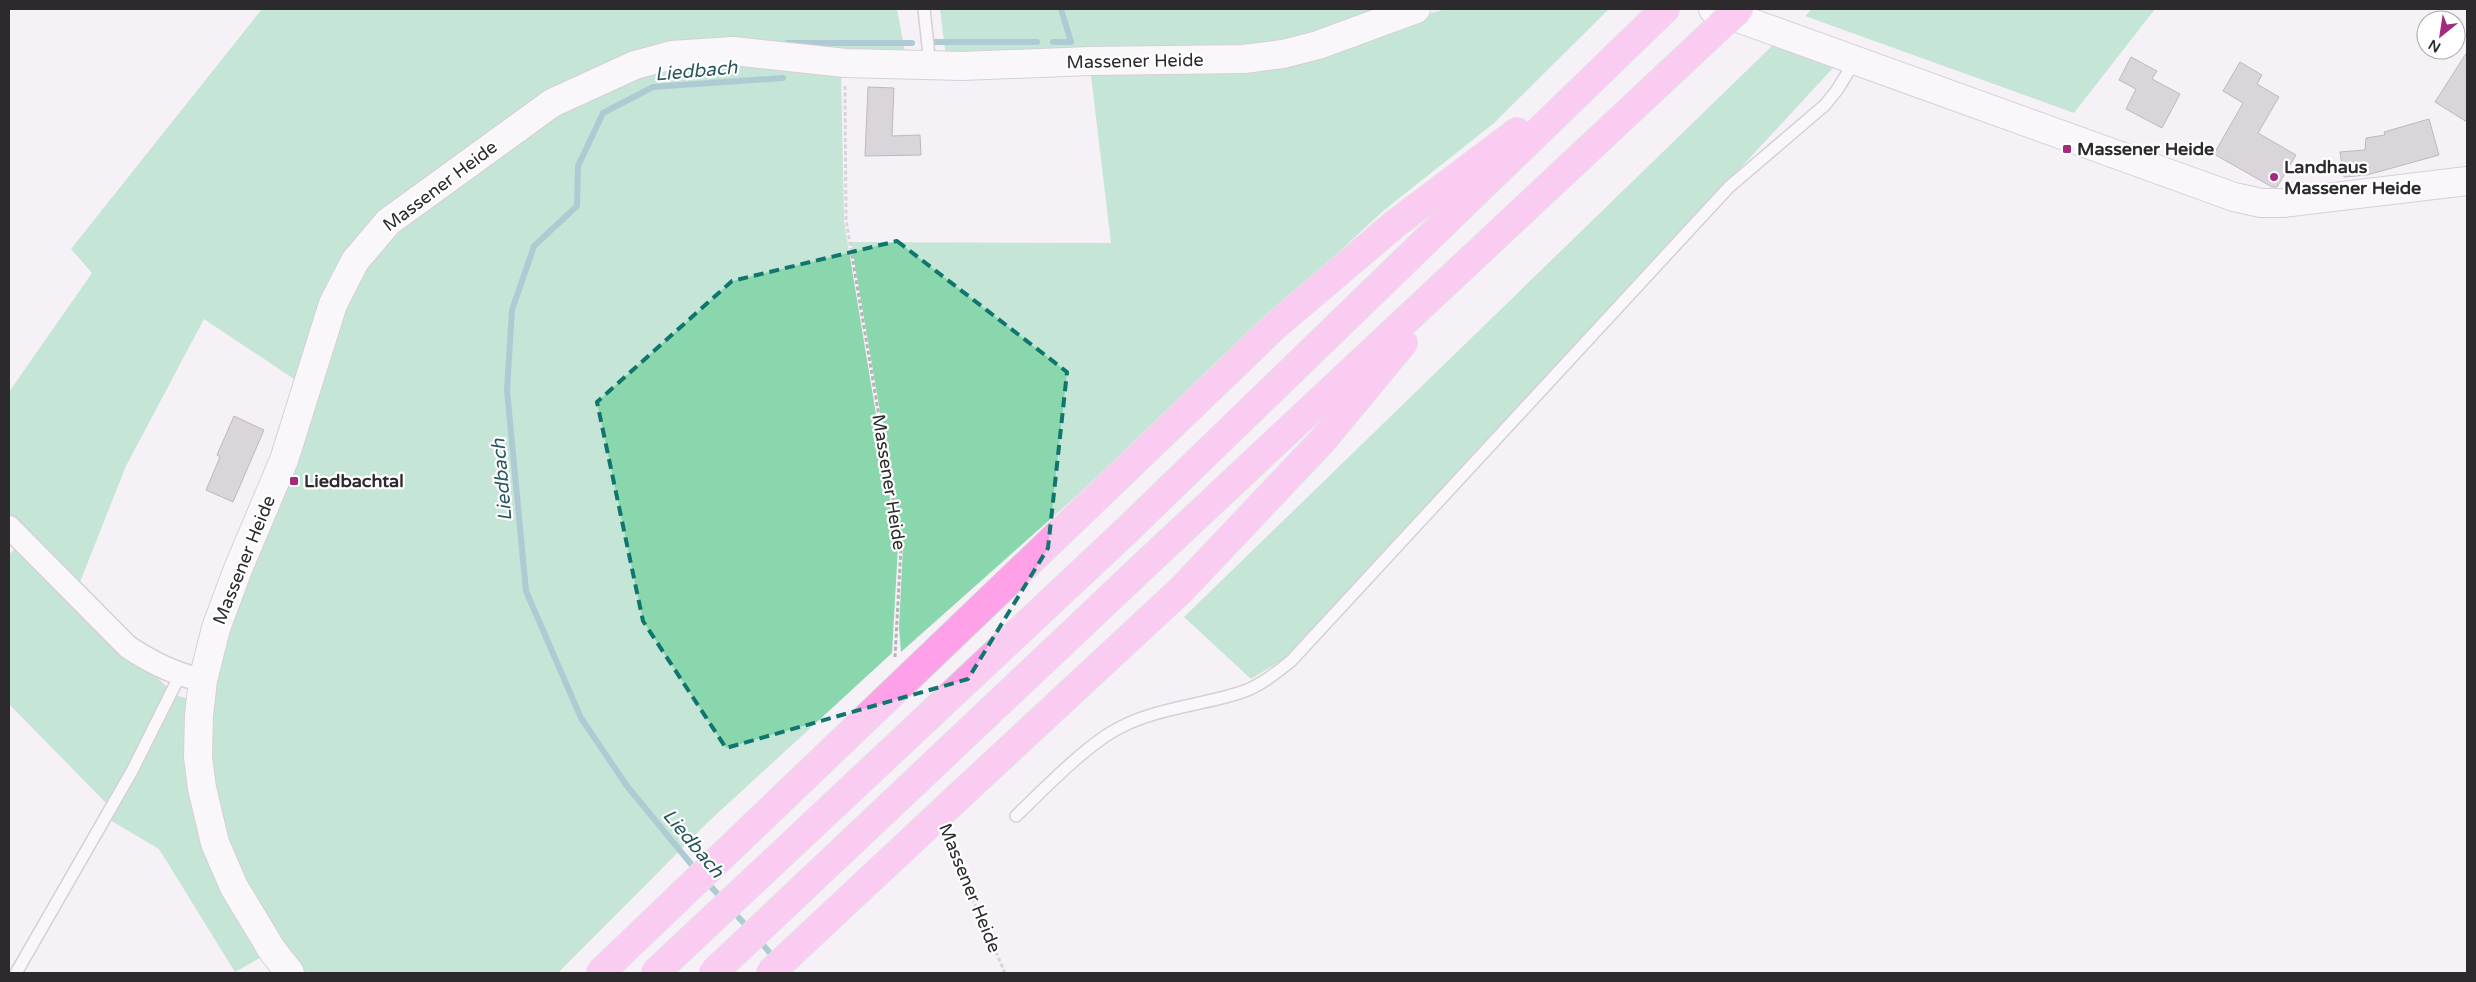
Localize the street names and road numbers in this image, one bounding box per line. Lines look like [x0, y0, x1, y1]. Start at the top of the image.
street label: Massener Heide [1066, 49, 1204, 73]
street label: Massener Heide [379, 136, 501, 236]
street label: Massener Heide [867, 412, 911, 552]
street label: Massener Heide [208, 492, 280, 628]
street label: Massener Heide [934, 820, 1006, 956]

